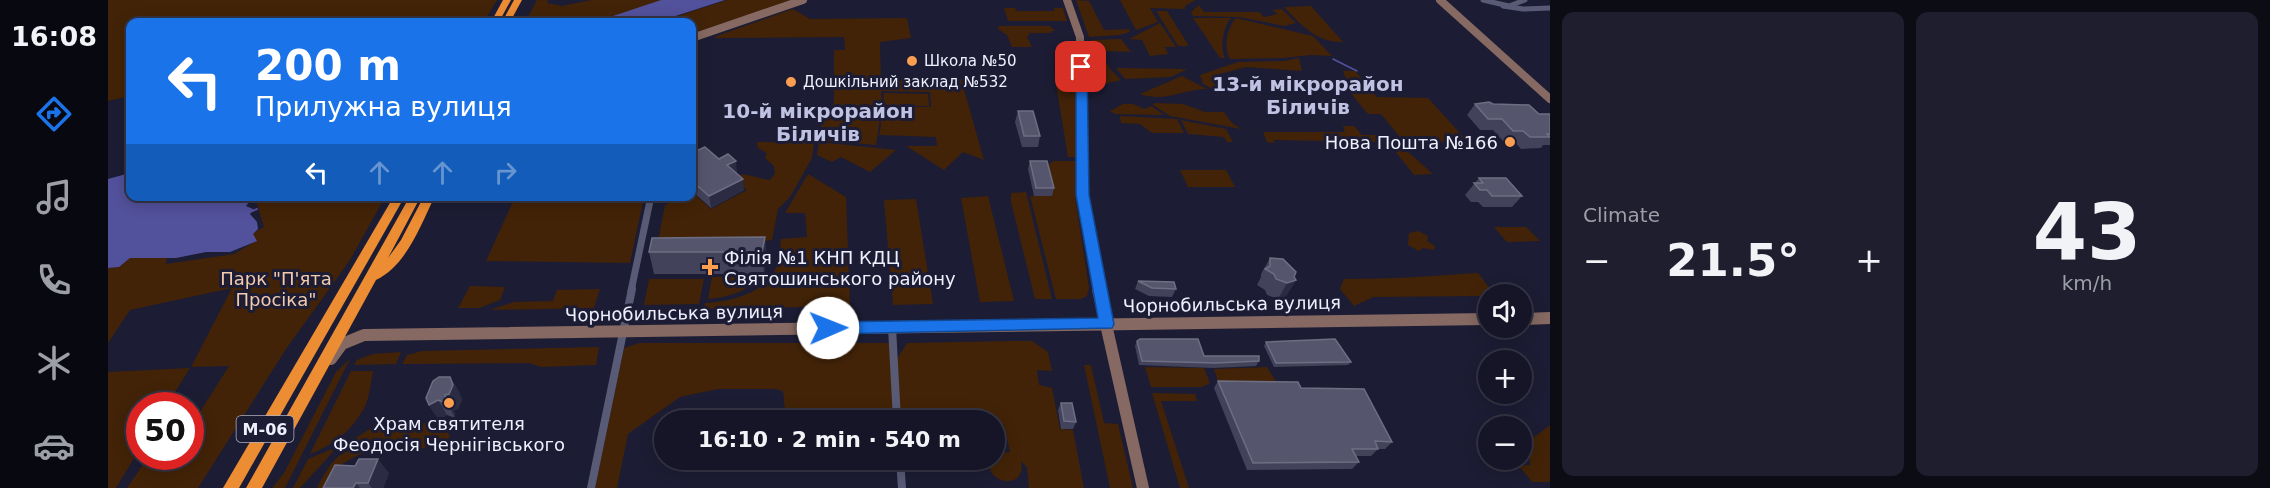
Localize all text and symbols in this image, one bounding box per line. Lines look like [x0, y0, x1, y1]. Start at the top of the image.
text: 16:08 [11, 21, 97, 52]
text: 200 m [255, 41, 401, 90]
pin [1055, 41, 1106, 92]
icon: left [156, 42, 234, 120]
icon: arrive [1064, 50, 1097, 83]
place label: Школа №50 [924, 52, 1017, 70]
marker: Школа №50 [905, 54, 919, 68]
district label: 13-й мікрорайон Біличів [1212, 72, 1404, 119]
place label: Дошкільний заклад №532 [803, 73, 1008, 91]
marker: Дошкільний заклад №532 [784, 75, 798, 89]
text: Прилужна вулиця [255, 91, 512, 122]
icon: directions [33, 93, 75, 135]
district label: 10-й мікрорайон Біличів [722, 99, 914, 146]
place label: Нова Пошта №166 [1325, 132, 1498, 153]
marker: Нова Пошта №166 [1503, 135, 1517, 149]
icon: left [300, 156, 333, 189]
icon: ahead [363, 156, 396, 189]
icon: ahead [426, 156, 459, 189]
icon: right [489, 156, 522, 189]
icon: music [33, 176, 75, 218]
text: 43 [2033, 187, 2141, 277]
text: Climate [1583, 203, 1660, 227]
text: 21.5° [1666, 234, 1800, 287]
text: − [1583, 241, 1611, 280]
text: + [1855, 241, 1883, 280]
place label: Філія №1 КНП КДЦ Святошинського району [724, 247, 956, 289]
marker: Філія №1 КНП КДЦ Святошинського району [701, 258, 719, 276]
icon: phone [33, 259, 75, 301]
park label: Парк "П'ята Просіка" [220, 268, 332, 310]
text: km/h [2062, 271, 2112, 295]
map controls [1478, 284, 1532, 470]
button: sound [1478, 284, 1532, 338]
street label: Чорнобильська вулиця [1123, 292, 1341, 316]
position arrow [796, 296, 860, 360]
street label: Чорнобильська вулиця [565, 301, 783, 325]
icon: climate [33, 342, 75, 384]
button: + [1478, 350, 1532, 404]
speed limit sign: 50 [126, 392, 204, 470]
marker: Храм святителя Феодосія Чернігівського [442, 396, 456, 410]
place label: Храм святителя Феодосія Чернігівського [333, 413, 565, 455]
road number: М-06 [236, 416, 294, 442]
button: − [1478, 416, 1532, 470]
icon: car [33, 425, 75, 467]
text: 16:10 · 2 min · 540 m [698, 427, 961, 452]

